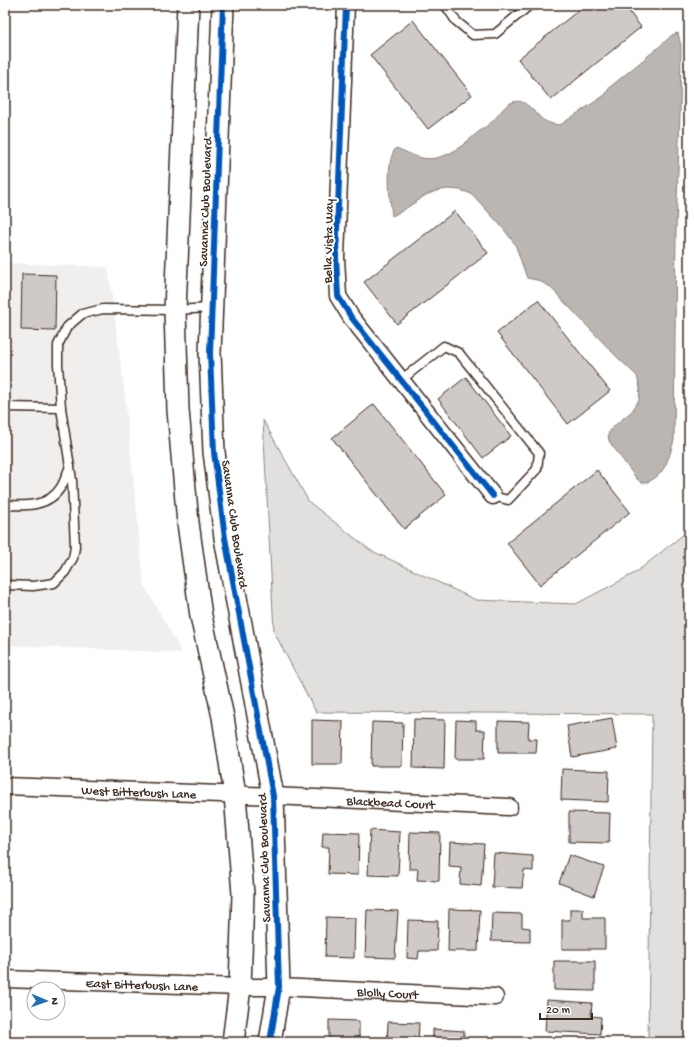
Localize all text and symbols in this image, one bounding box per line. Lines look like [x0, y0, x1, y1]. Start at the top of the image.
street label: Savanna Club Boulevard [197, 136, 216, 267]
street label: Bella Vista Way [321, 198, 338, 284]
street label: Savanna Club Boulevard [217, 459, 250, 591]
street label: West Bitterbush Lane [81, 784, 197, 803]
street label: Savanna Club Boulevard [256, 792, 275, 923]
street label: Blackbead Court [345, 794, 437, 814]
street label: East Bitterbush Lane [85, 977, 199, 996]
north arrow [26, 981, 66, 1021]
street label: Blolly Court [356, 986, 420, 1004]
scale bar [540, 995, 592, 1021]
text: N [48, 997, 60, 1005]
text: 20 m [546, 1004, 571, 1018]

